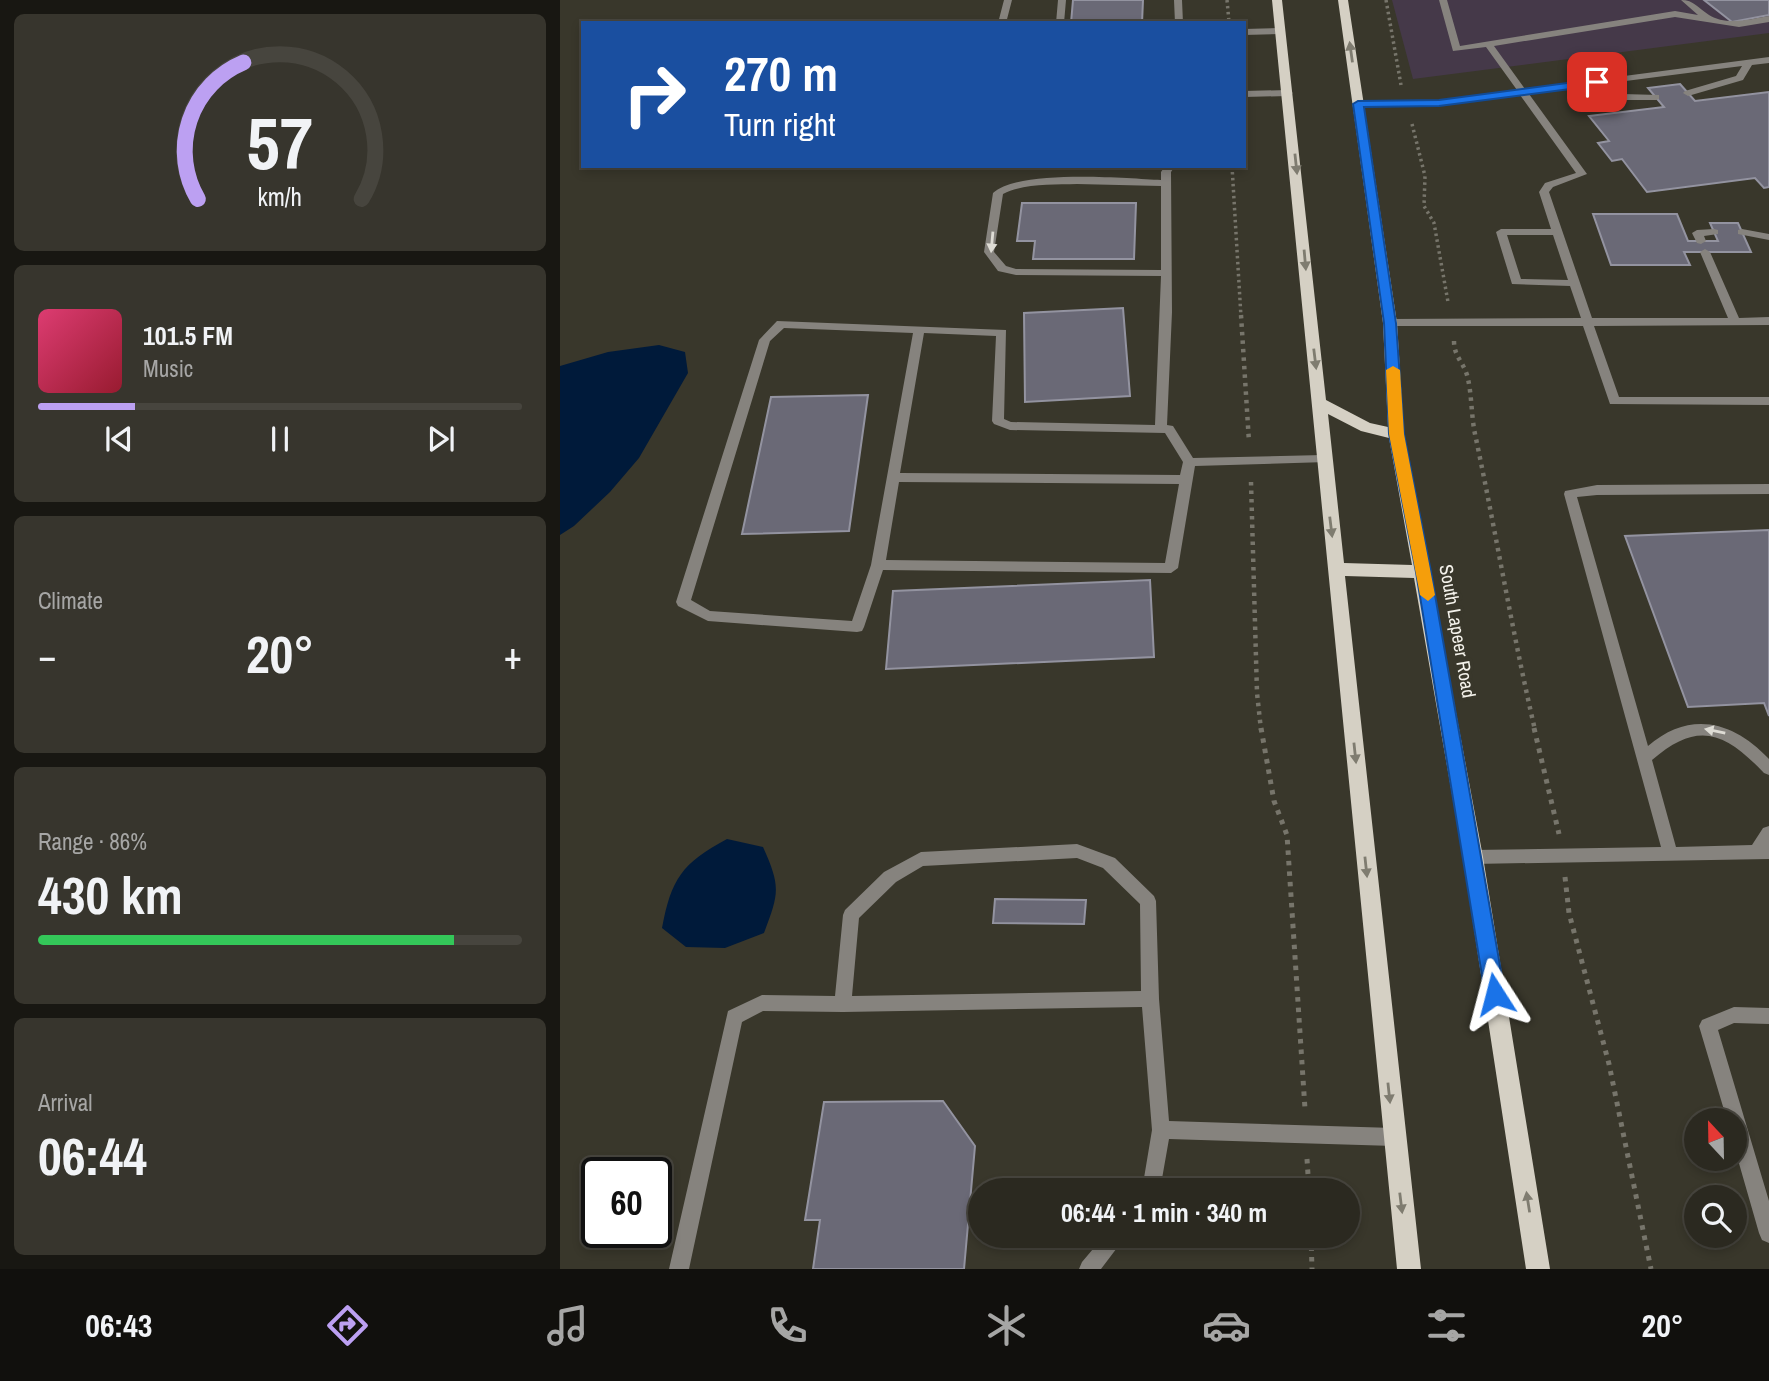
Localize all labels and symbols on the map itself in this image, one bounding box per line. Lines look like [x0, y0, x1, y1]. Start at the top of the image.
one-way arrow [1345, 41, 1356, 63]
pin [1567, 52, 1627, 112]
one-way arrow [1290, 153, 1301, 175]
one-way arrow [986, 231, 997, 253]
one-way arrow [1300, 249, 1311, 271]
one-way arrow [1310, 348, 1321, 370]
one-way arrow [1326, 516, 1337, 538]
street label: South Lapeer Road [1433, 562, 1483, 700]
one-way arrow [1704, 725, 1726, 736]
one-way arrow [1350, 743, 1361, 765]
one-way arrow [1361, 856, 1372, 878]
position arrow [1458, 957, 1532, 1031]
one-way arrow [1384, 1082, 1395, 1104]
north arrow [1684, 1108, 1746, 1171]
speed limit sign: 60 [581, 1157, 672, 1248]
one-way arrow [1522, 1190, 1533, 1212]
one-way arrow [1396, 1192, 1407, 1214]

